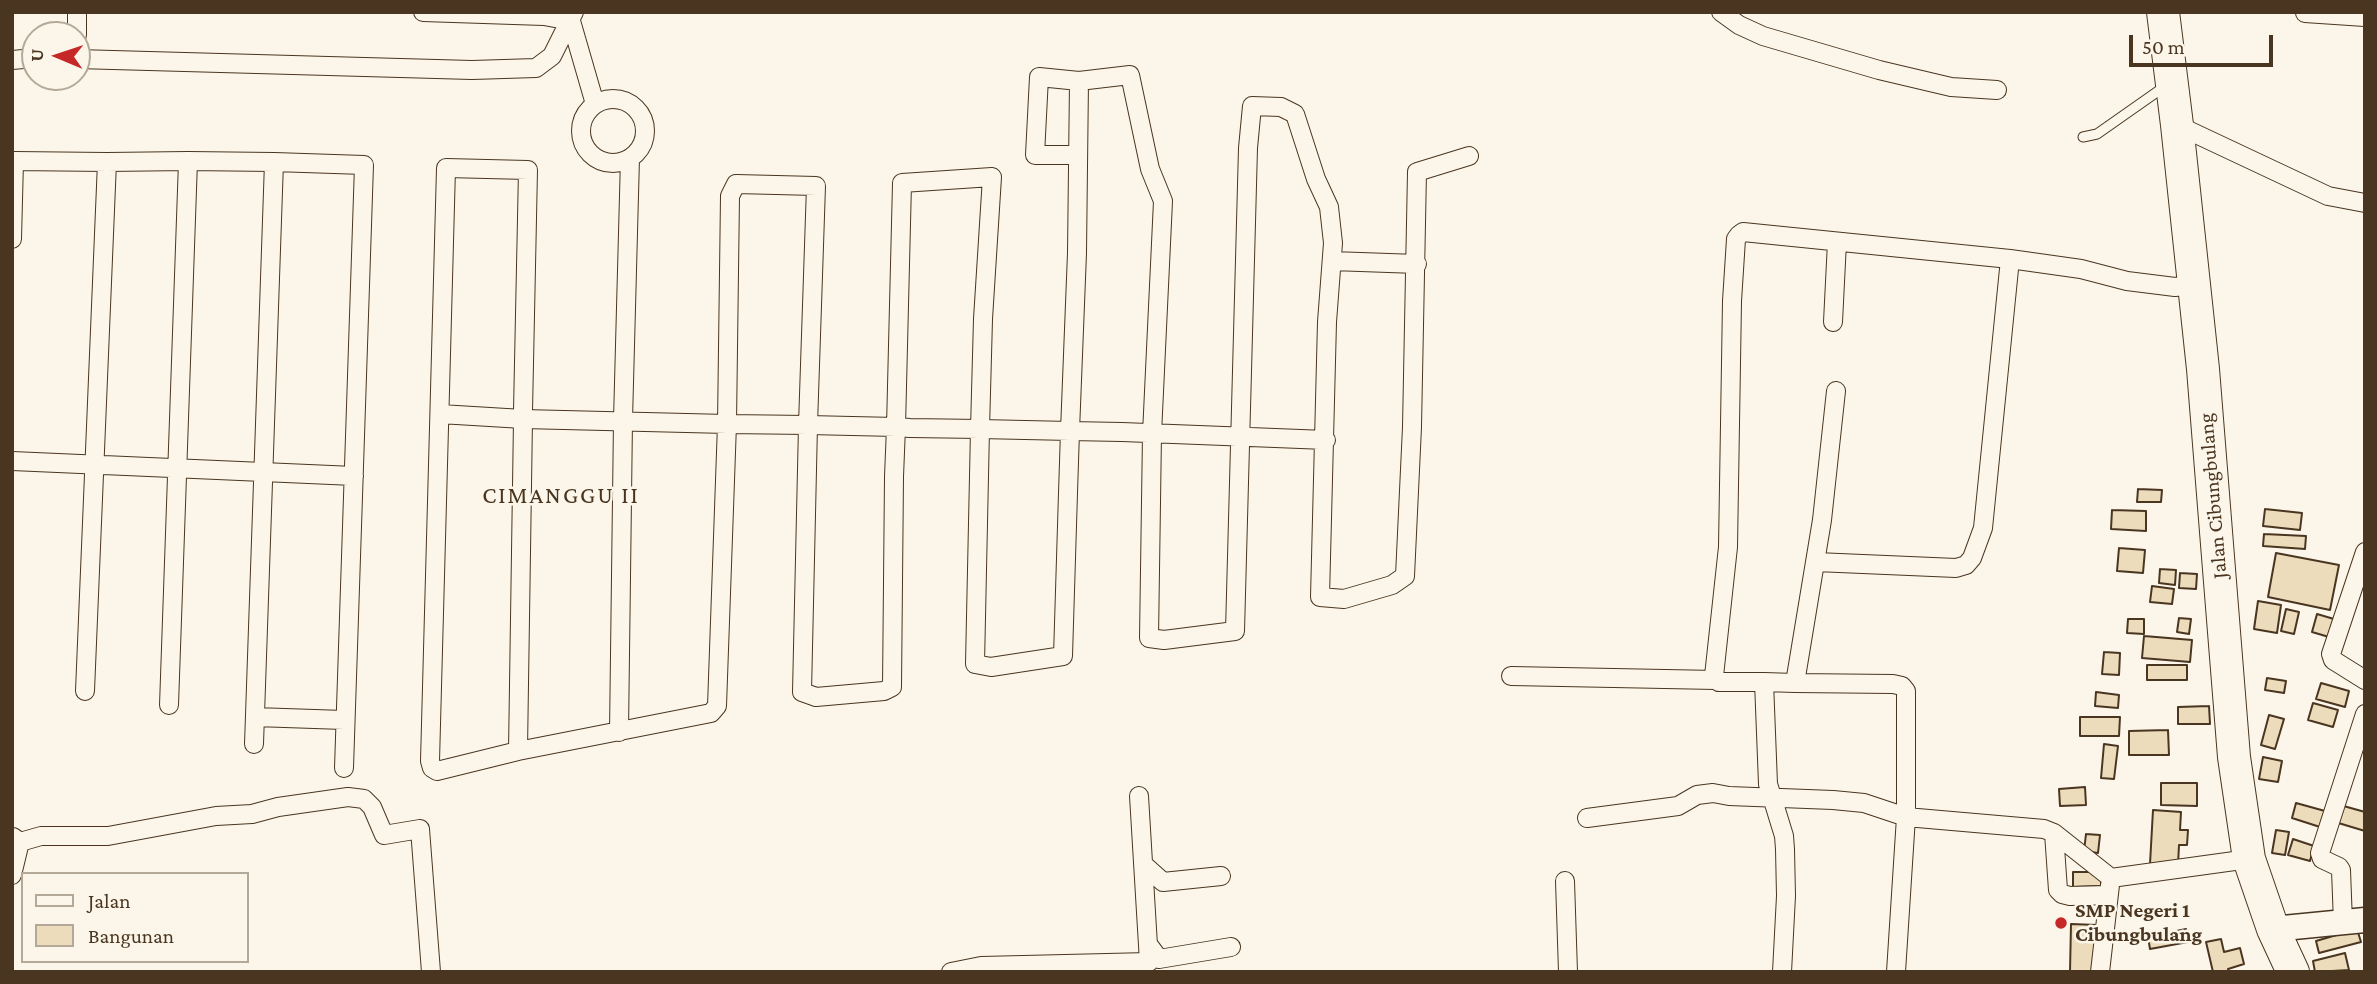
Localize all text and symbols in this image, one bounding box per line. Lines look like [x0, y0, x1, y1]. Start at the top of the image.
north arrow [21, 21, 91, 91]
scale bar [2132, 21, 2276, 65]
text: 50 m [2142, 35, 2185, 59]
text: U [26, 48, 47, 62]
street label: Jalan Cibungbulang [2193, 412, 2233, 580]
district label: CIMANGGU II [484, 482, 638, 510]
legend [21, 872, 248, 963]
text: Jalan [88, 889, 130, 913]
place label: SMP Negeri 1 Cibungbulang [2075, 898, 2202, 948]
marker: SMP Negeri 1 Cibungbulang [2053, 915, 2069, 931]
text: Bangunan [88, 924, 174, 948]

